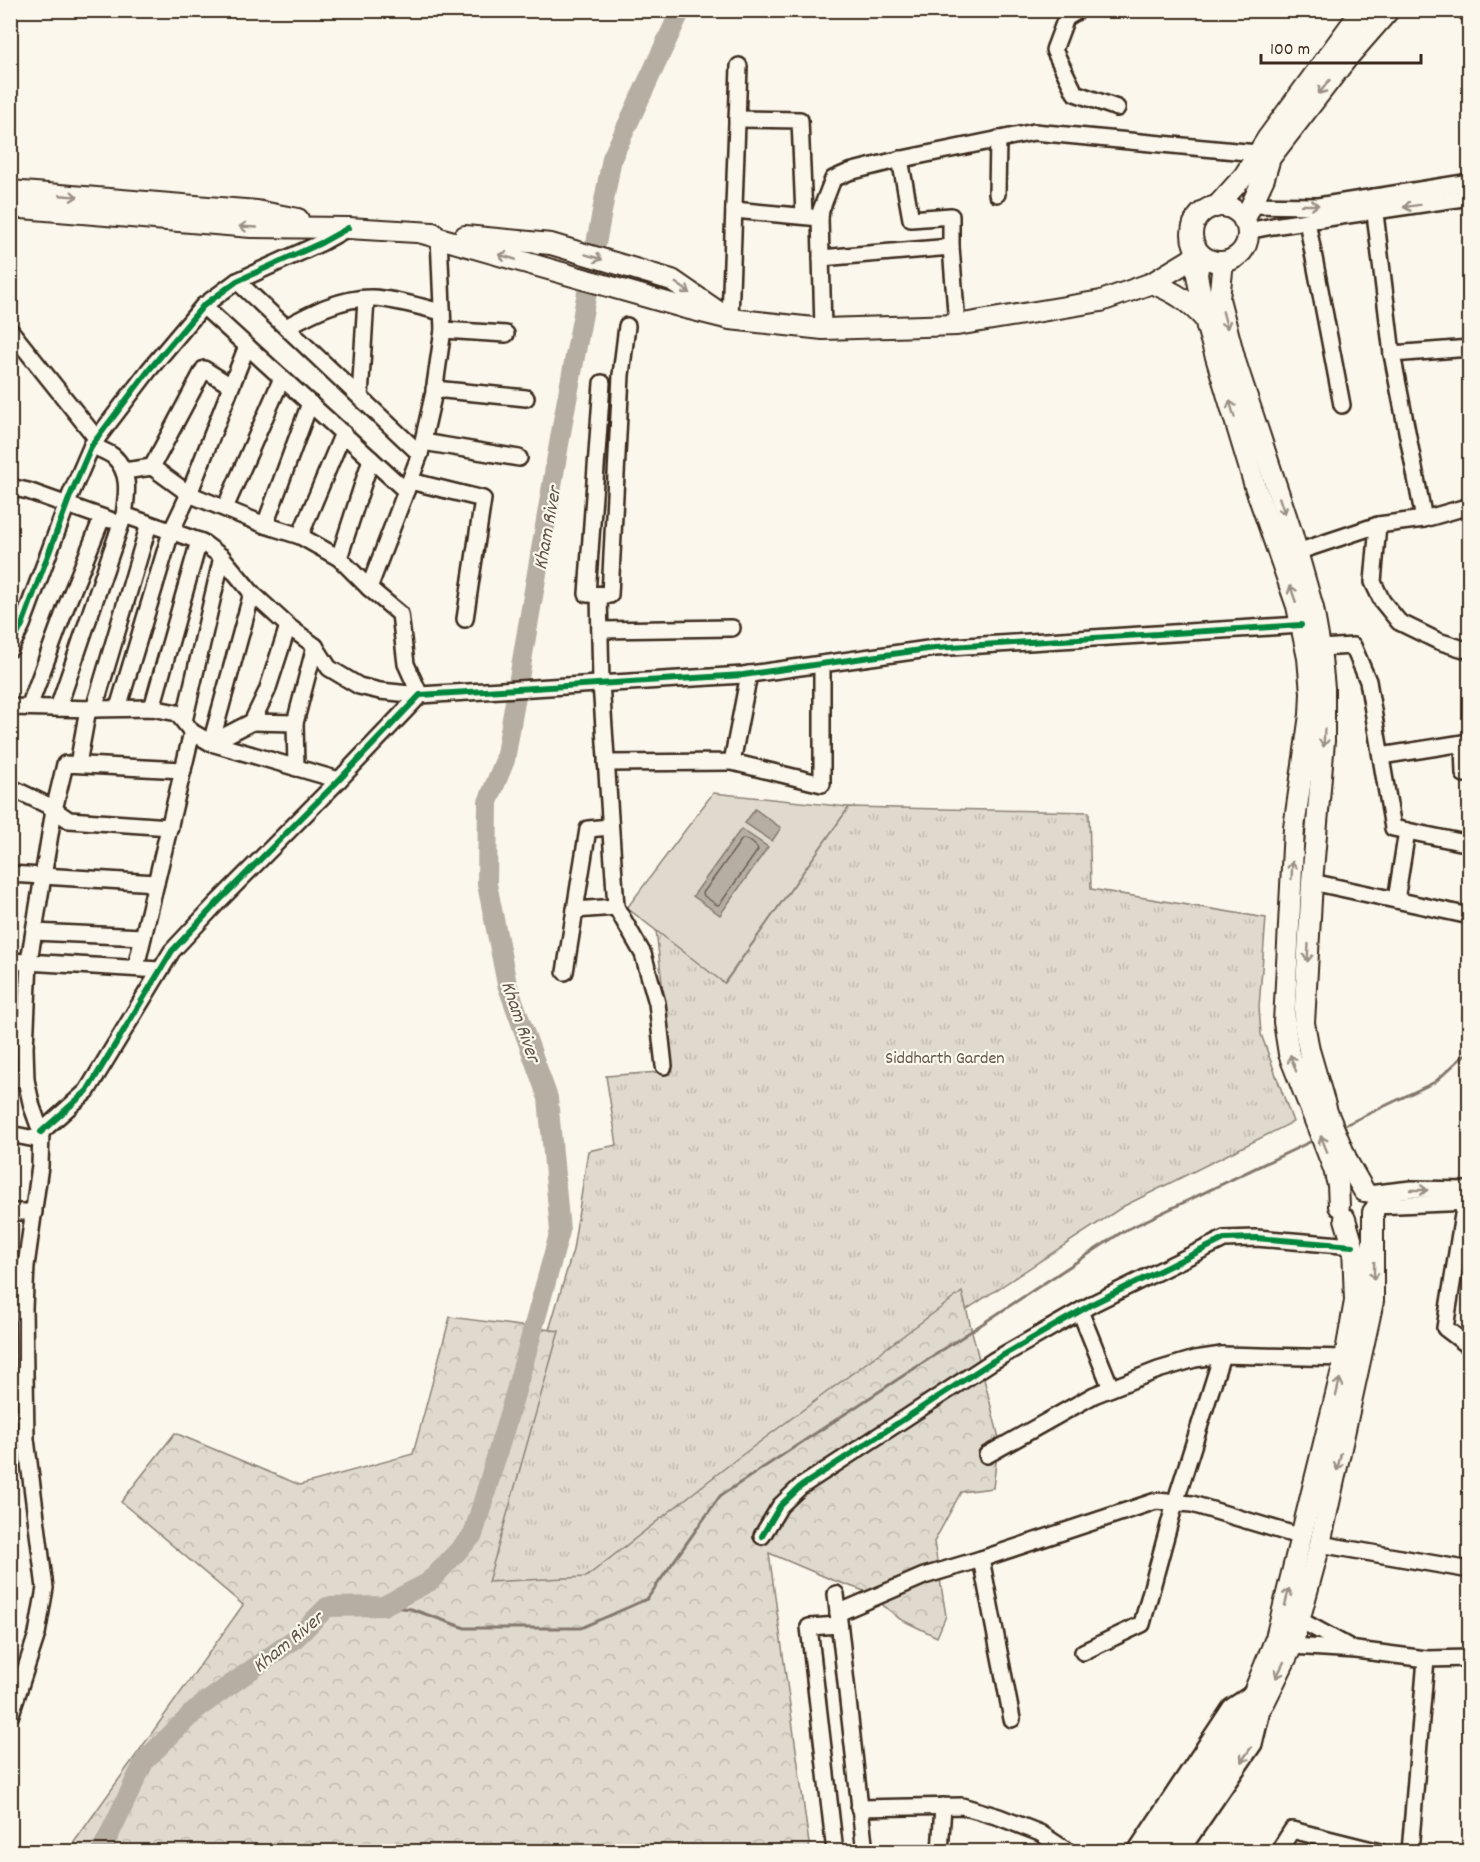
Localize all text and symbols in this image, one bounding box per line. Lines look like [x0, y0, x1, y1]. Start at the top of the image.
scale bar [1261, 27, 1422, 65]
text: 100 m [1270, 38, 1310, 63]
one-way arrow [1318, 79, 1331, 95]
one-way arrow [58, 191, 78, 202]
one-way arrow [1299, 199, 1319, 211]
one-way arrow [1402, 200, 1422, 211]
one-way arrow [238, 221, 258, 232]
one-way arrow [498, 251, 517, 262]
one-way arrow [584, 252, 603, 263]
one-way arrow [674, 282, 690, 294]
one-way arrow [1219, 310, 1231, 329]
one-way arrow [1226, 400, 1237, 419]
water label: Kham River [528, 482, 570, 572]
one-way arrow [1278, 496, 1289, 515]
one-way arrow [1286, 585, 1297, 604]
one-way arrow [1319, 727, 1330, 747]
one-way arrow [1286, 860, 1297, 880]
one-way arrow [1303, 942, 1314, 962]
water label: Kham River [492, 978, 547, 1069]
park label: Siddharth Garden [885, 1047, 1005, 1072]
one-way arrow [1286, 1055, 1297, 1073]
one-way arrow [1318, 1135, 1329, 1153]
one-way arrow [1408, 1184, 1428, 1196]
one-way arrow [1368, 1260, 1380, 1280]
one-way arrow [1332, 1378, 1344, 1397]
one-way arrow [1332, 1452, 1344, 1471]
one-way arrow [1281, 1588, 1293, 1607]
water label: Kham River [247, 1604, 332, 1681]
one-way arrow [1274, 1660, 1286, 1678]
one-way arrow [1240, 1747, 1252, 1763]

